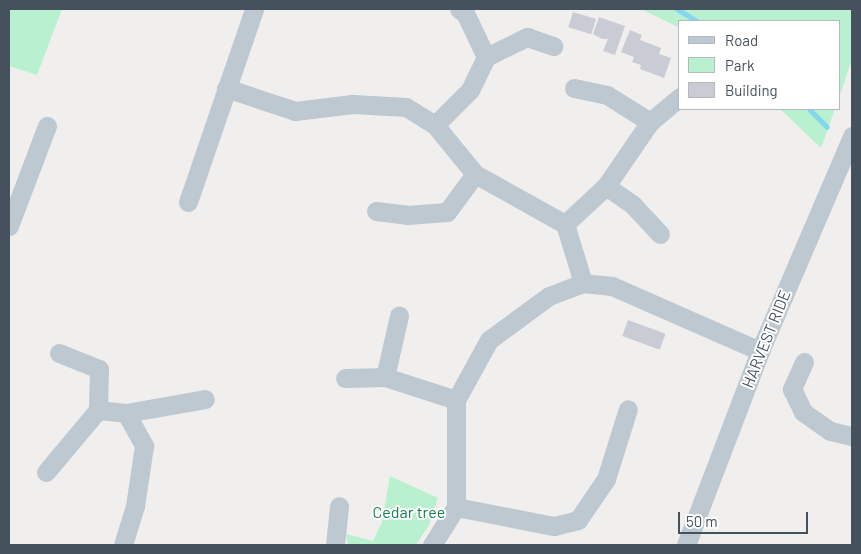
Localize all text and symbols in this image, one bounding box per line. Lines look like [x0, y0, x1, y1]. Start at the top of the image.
legend [678, 20, 841, 110]
text: Road [725, 31, 758, 49]
text: Park [725, 56, 754, 74]
text: Building [725, 81, 778, 99]
street label: HARVEST RIDE [738, 287, 794, 391]
park label: Cedar tree [373, 502, 445, 522]
scale bar [681, 502, 811, 534]
text: 50 m [686, 512, 718, 530]

